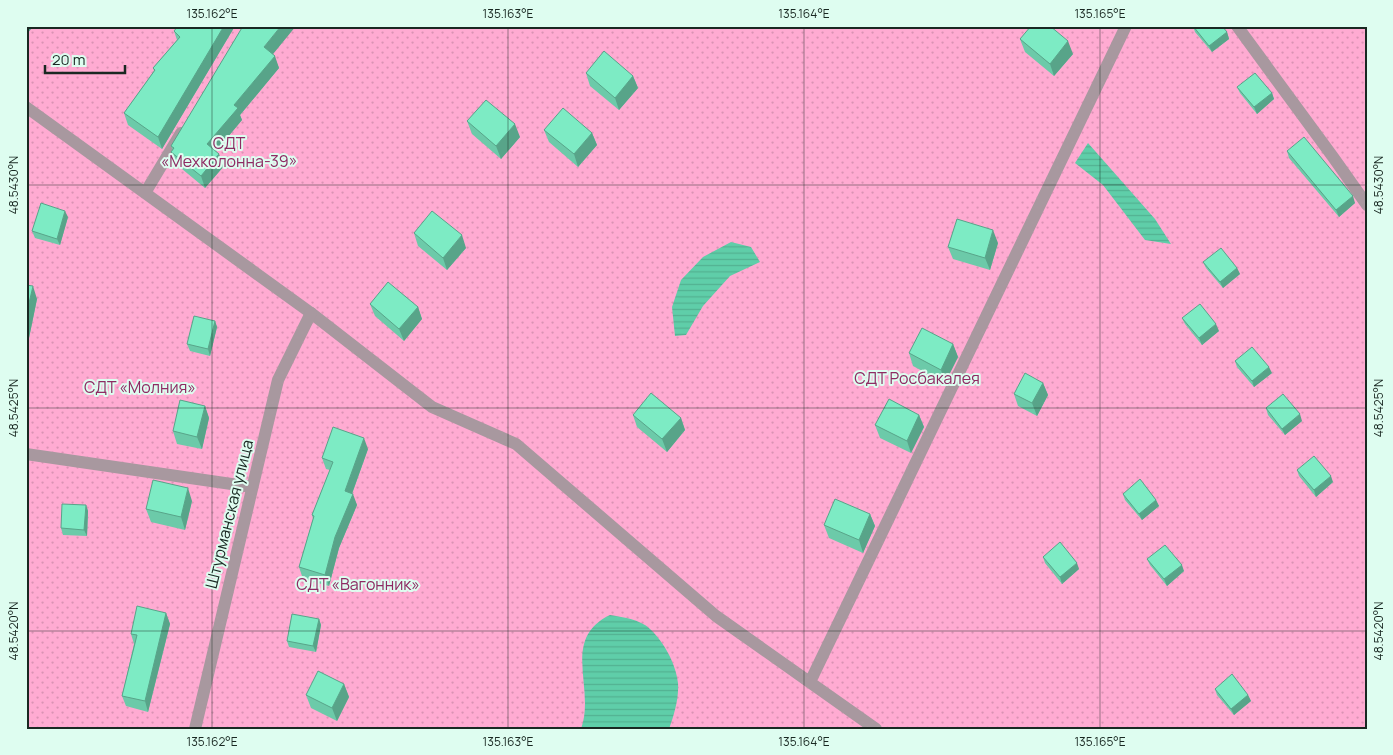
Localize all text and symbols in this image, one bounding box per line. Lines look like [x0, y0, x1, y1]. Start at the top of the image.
text: 135.162°E [186, 5, 238, 22]
text: 135.163°E [483, 5, 534, 22]
text: 135.164°E [778, 5, 830, 22]
text: 135.165°E [1074, 5, 1126, 22]
scale bar [45, 42, 125, 74]
text: 20 m [52, 49, 85, 70]
park label: СДТ «Мехколонна-39» [161, 132, 297, 172]
text: 48.5430°N [5, 156, 22, 214]
text: 48.5430°N [1370, 156, 1387, 214]
park label: СДТ Росбакалея [854, 367, 980, 389]
park label: СДТ «Молния» [84, 376, 196, 398]
text: 48.5425°N [5, 379, 22, 437]
text: 48.5425°N [1370, 379, 1387, 437]
street label: Штурманская улица [200, 437, 258, 591]
park label: СДТ «Вагонник» [296, 573, 420, 595]
text: 48.5420°N [5, 602, 22, 660]
text: 48.5420°N [1370, 602, 1387, 660]
text: 135.162°E [186, 733, 238, 750]
text: 135.163°E [483, 733, 534, 750]
text: 135.164°E [778, 733, 830, 750]
text: 135.165°E [1074, 733, 1126, 750]

